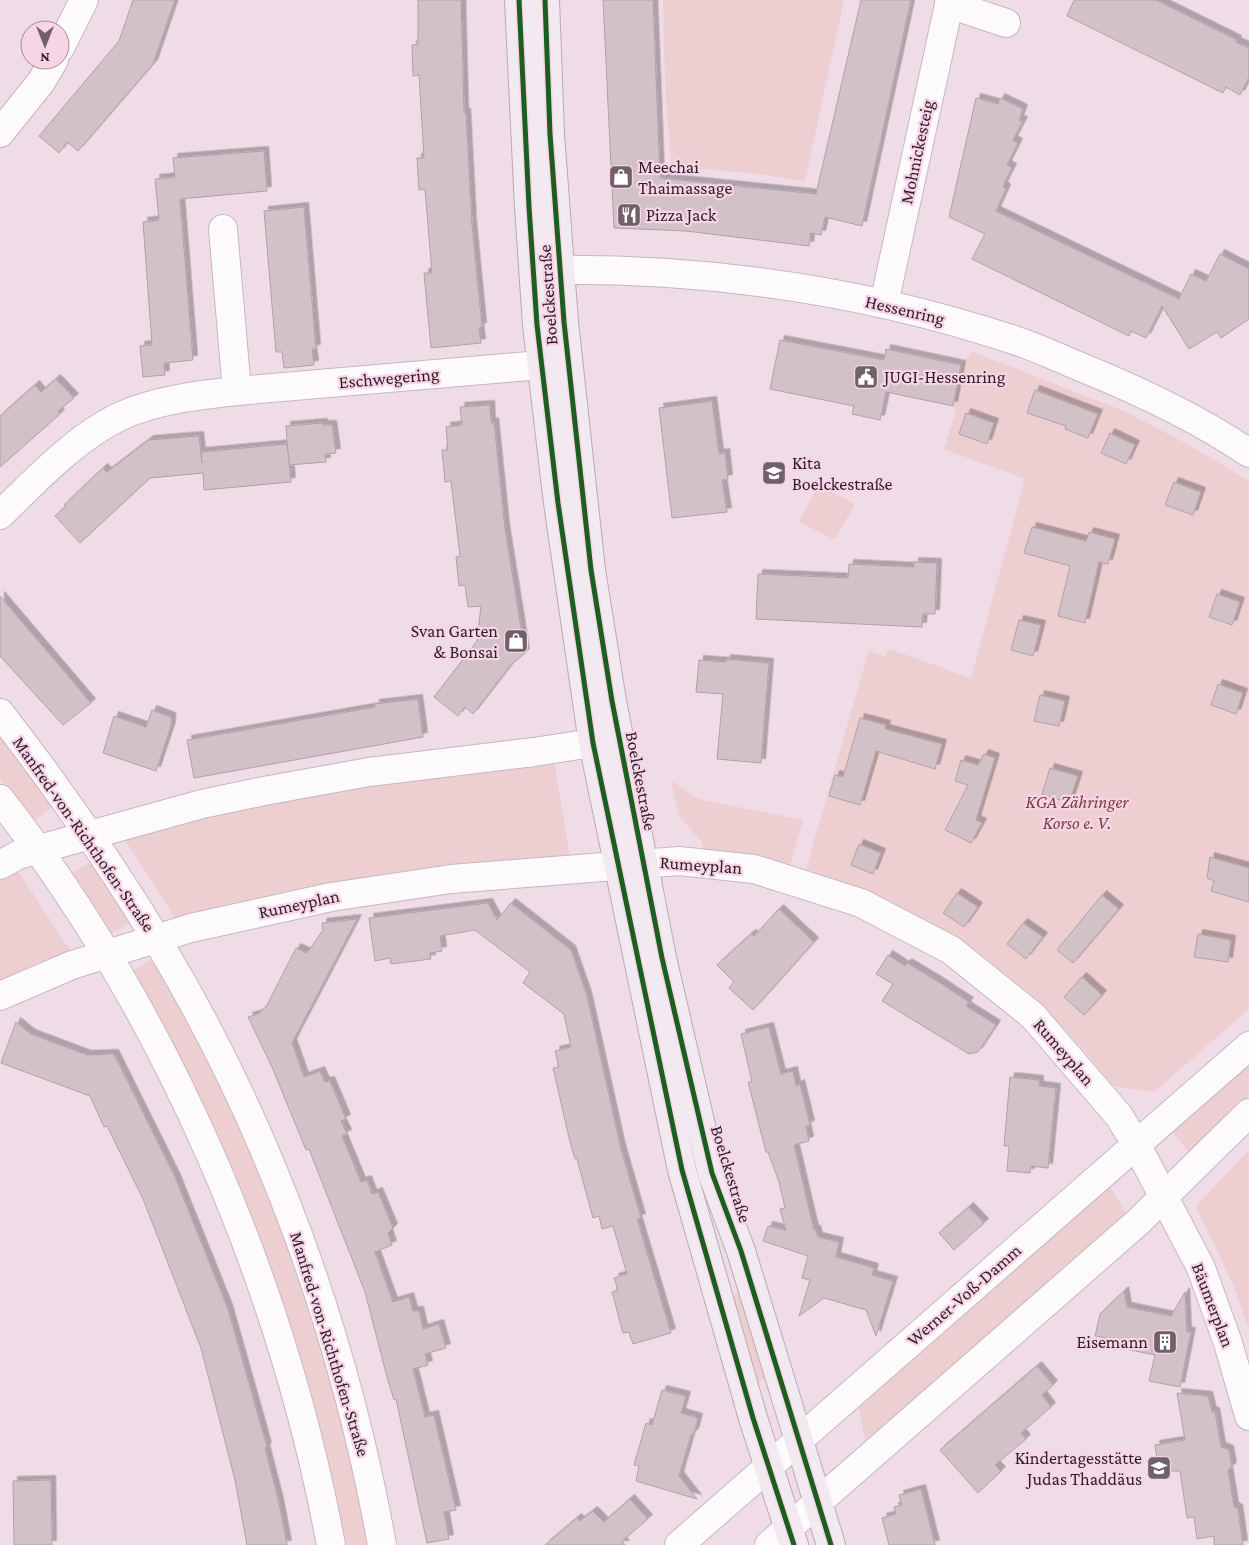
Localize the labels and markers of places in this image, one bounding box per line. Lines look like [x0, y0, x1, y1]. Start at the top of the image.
place label: Meechai Thaimassage [638, 157, 732, 198]
shop icon: Meechai Thaimassage [608, 164, 634, 190]
restaurant icon: Pizza Jack [616, 202, 642, 228]
place label: Pizza Jack [646, 205, 717, 225]
public building icon: JUGI-Hessenring [853, 364, 879, 390]
place label: JUGI-Hessenring [882, 367, 1006, 387]
place label: Kita Boelckestraße [792, 453, 893, 494]
school or university icon: Kita Boelckestraße [761, 460, 787, 486]
place label: Svan Garten & Bonsai [411, 621, 498, 662]
shop icon: Svan Garten & Bonsai [503, 628, 529, 654]
building icon: Eisemann [1152, 1329, 1178, 1355]
place label: Eisemann [1076, 1332, 1148, 1352]
place label: Kindertagesstätte Judas Thaddäus [1015, 1448, 1142, 1489]
school or university icon: Kindertagesstätte Judas Thaddäus [1146, 1455, 1172, 1481]

